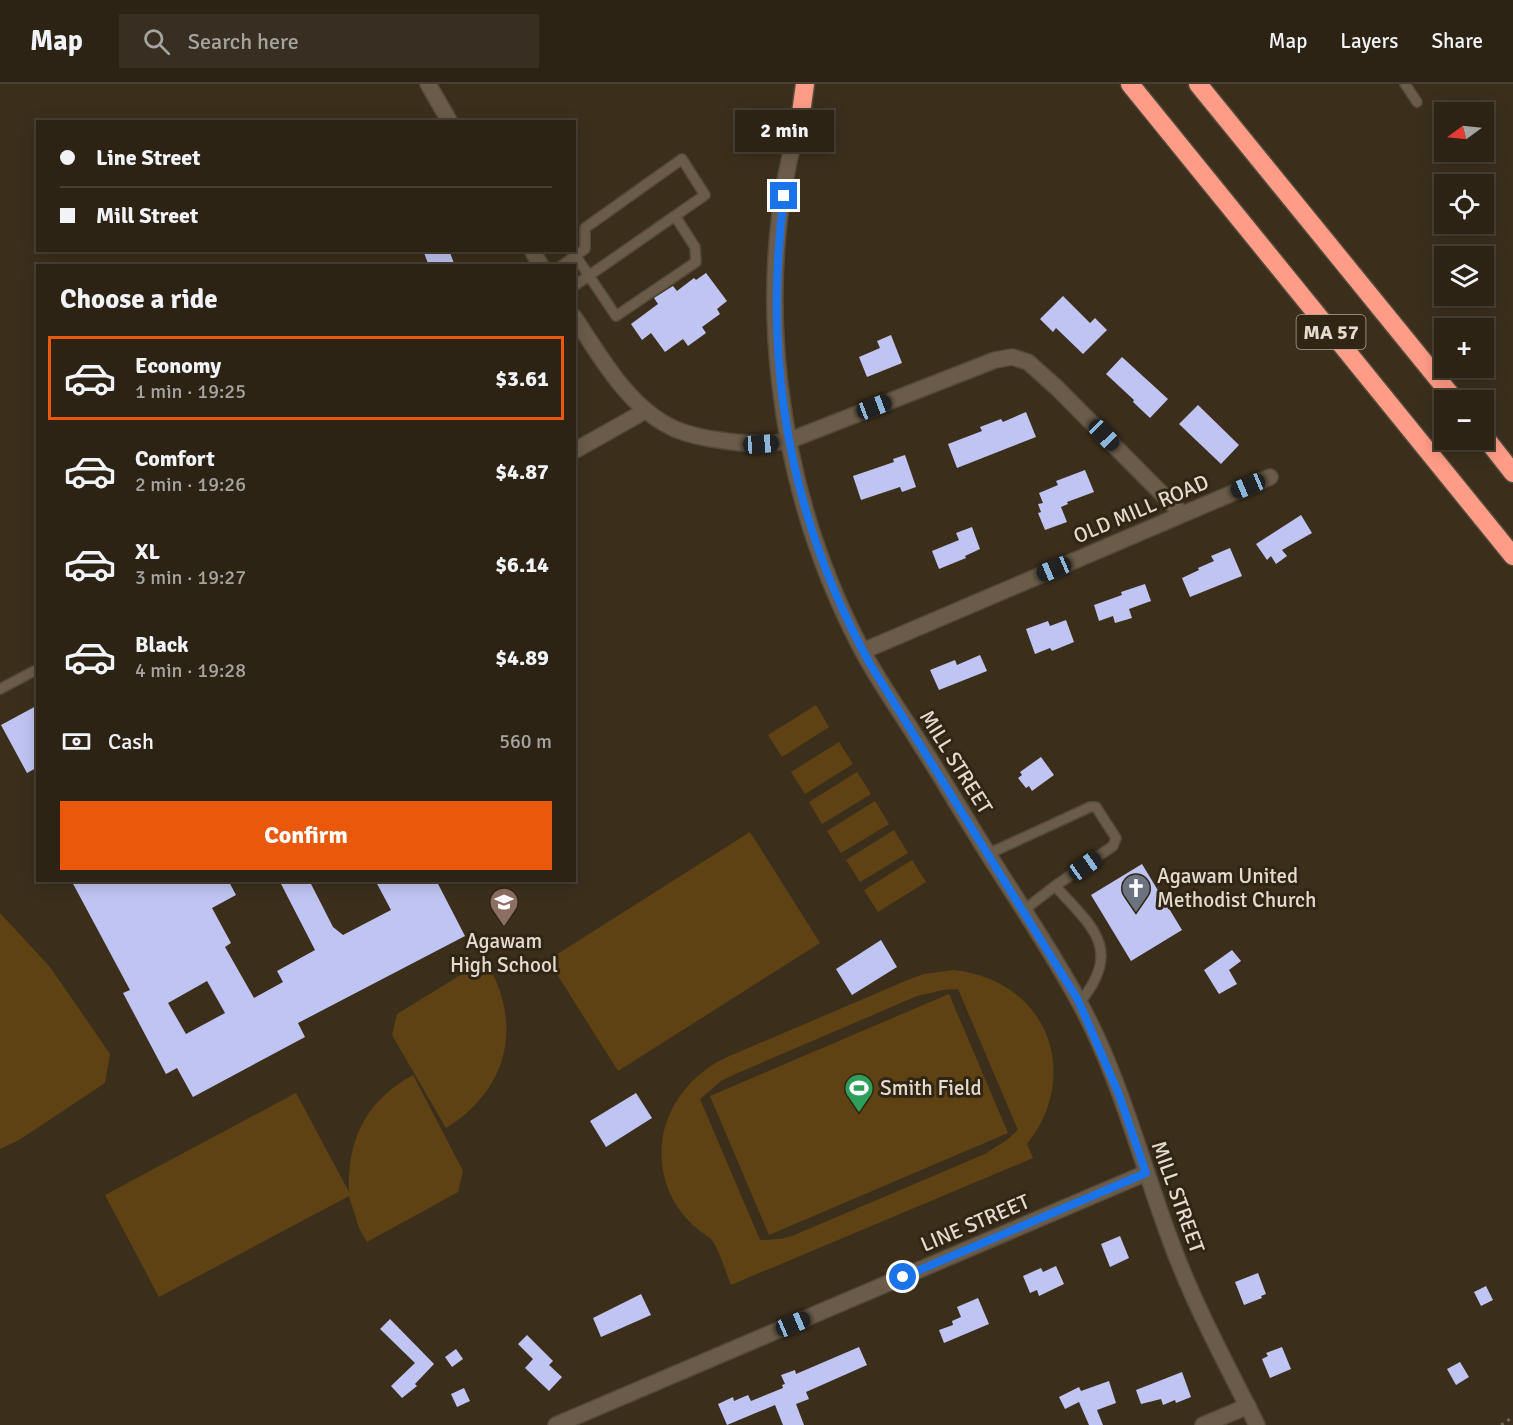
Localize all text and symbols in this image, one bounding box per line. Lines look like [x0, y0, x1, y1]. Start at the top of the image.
search box [119, 14, 539, 68]
text: Map [30, 24, 83, 58]
icon: search [140, 25, 173, 58]
text: Search here [188, 28, 299, 55]
text: Map [1269, 28, 1307, 54]
text: Layers [1340, 28, 1398, 54]
text: Share [1431, 28, 1483, 54]
north arrow [1434, 102, 1494, 162]
map controls [1434, 102, 1494, 450]
callout: 2 min [734, 109, 834, 151]
text: 2 min [760, 118, 809, 143]
text: Line Street [96, 144, 201, 171]
button: locate [1434, 174, 1494, 234]
route end [770, 182, 797, 209]
text: Mill Street [96, 202, 198, 229]
button: layers [1434, 246, 1494, 306]
text: Choose a ride [60, 283, 218, 316]
road number: MA 57 [1296, 315, 1366, 349]
button: + [1434, 318, 1494, 378]
icon: car [63, 351, 117, 405]
text: Economy [135, 352, 221, 379]
text: $3.61 [495, 365, 549, 392]
text: 1 min · 19:25 [135, 379, 246, 404]
button: − [1434, 390, 1494, 450]
car [854, 392, 894, 422]
car [1085, 416, 1123, 454]
car [742, 434, 780, 454]
icon: car [63, 444, 117, 498]
text: Comfort [135, 445, 215, 472]
text: $4.87 [495, 458, 549, 485]
street label: OLD MILL ROAD [1069, 469, 1213, 549]
car [1228, 471, 1268, 501]
text: 2 min · 19:26 [135, 472, 246, 497]
icon: car [63, 537, 117, 591]
text: XL [135, 538, 160, 565]
text: $6.14 [495, 551, 549, 578]
car [1034, 554, 1074, 584]
text: 3 min · 19:27 [135, 565, 246, 590]
icon: car [63, 630, 117, 684]
text: Black [135, 631, 189, 658]
text: $4.89 [495, 644, 549, 671]
text: 4 min · 19:28 [135, 658, 246, 683]
street label: MILL STREET [914, 705, 998, 819]
icon: cash [60, 725, 93, 758]
text: Cash [108, 728, 154, 755]
text: 560 m [499, 729, 552, 754]
button: Confirm [60, 801, 552, 870]
car [1065, 848, 1105, 884]
place label: Agawam United Methodist Church [1157, 863, 1316, 913]
church icon: Agawam United Methodist Church [1120, 872, 1152, 914]
school or university icon: Agawam High School [488, 886, 520, 928]
place label: Agawam High School [450, 928, 558, 978]
sports icon: Smith Field [843, 1072, 875, 1114]
place label: Smith Field [880, 1075, 982, 1101]
street label: MILL STREET [1146, 1137, 1211, 1257]
street label: LINE STREET [917, 1188, 1034, 1258]
route start [889, 1263, 916, 1290]
car [773, 1309, 813, 1339]

